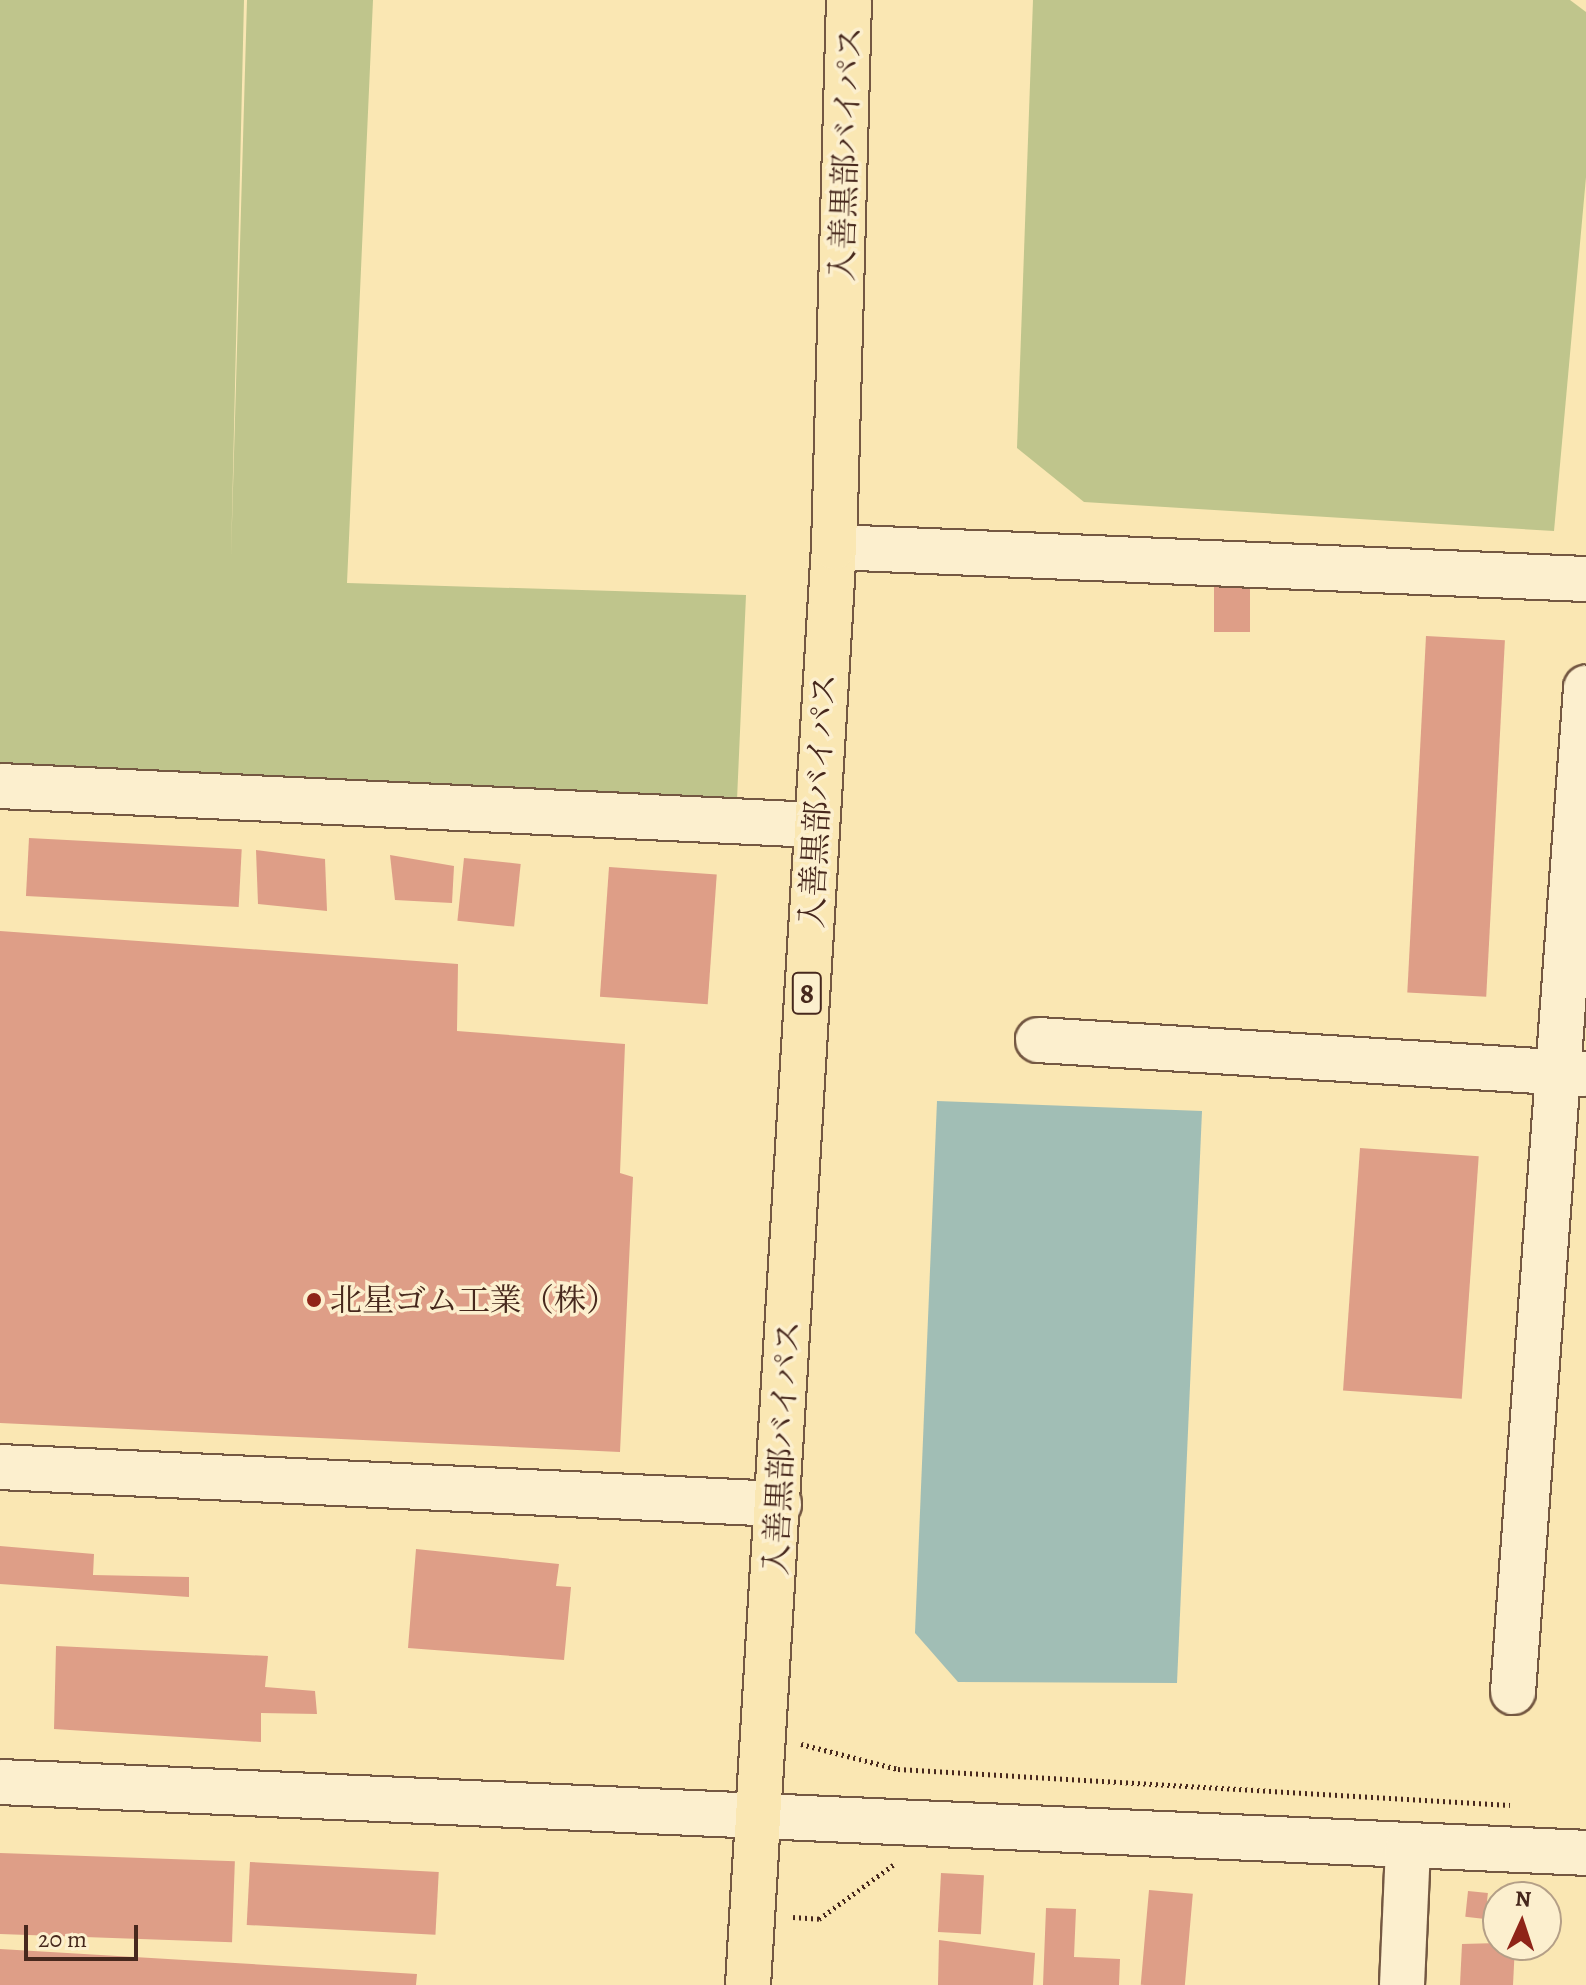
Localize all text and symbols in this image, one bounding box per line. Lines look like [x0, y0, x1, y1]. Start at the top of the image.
street label: 入善黒部バイパス [822, 25, 870, 283]
street label: 入善黒部バイパス [792, 672, 844, 930]
road number: 8 [791, 967, 823, 1019]
place label: 北星ゴム工業（株） [330, 1281, 618, 1319]
marker: 北星ゴム工業（株） [305, 1291, 323, 1309]
street label: 入善黒部バイパス [756, 1319, 808, 1577]
north arrow [1482, 1881, 1562, 1961]
text: N [1514, 1884, 1532, 1914]
scale bar [28, 1909, 142, 1959]
text: 20 m [38, 1923, 87, 1955]

